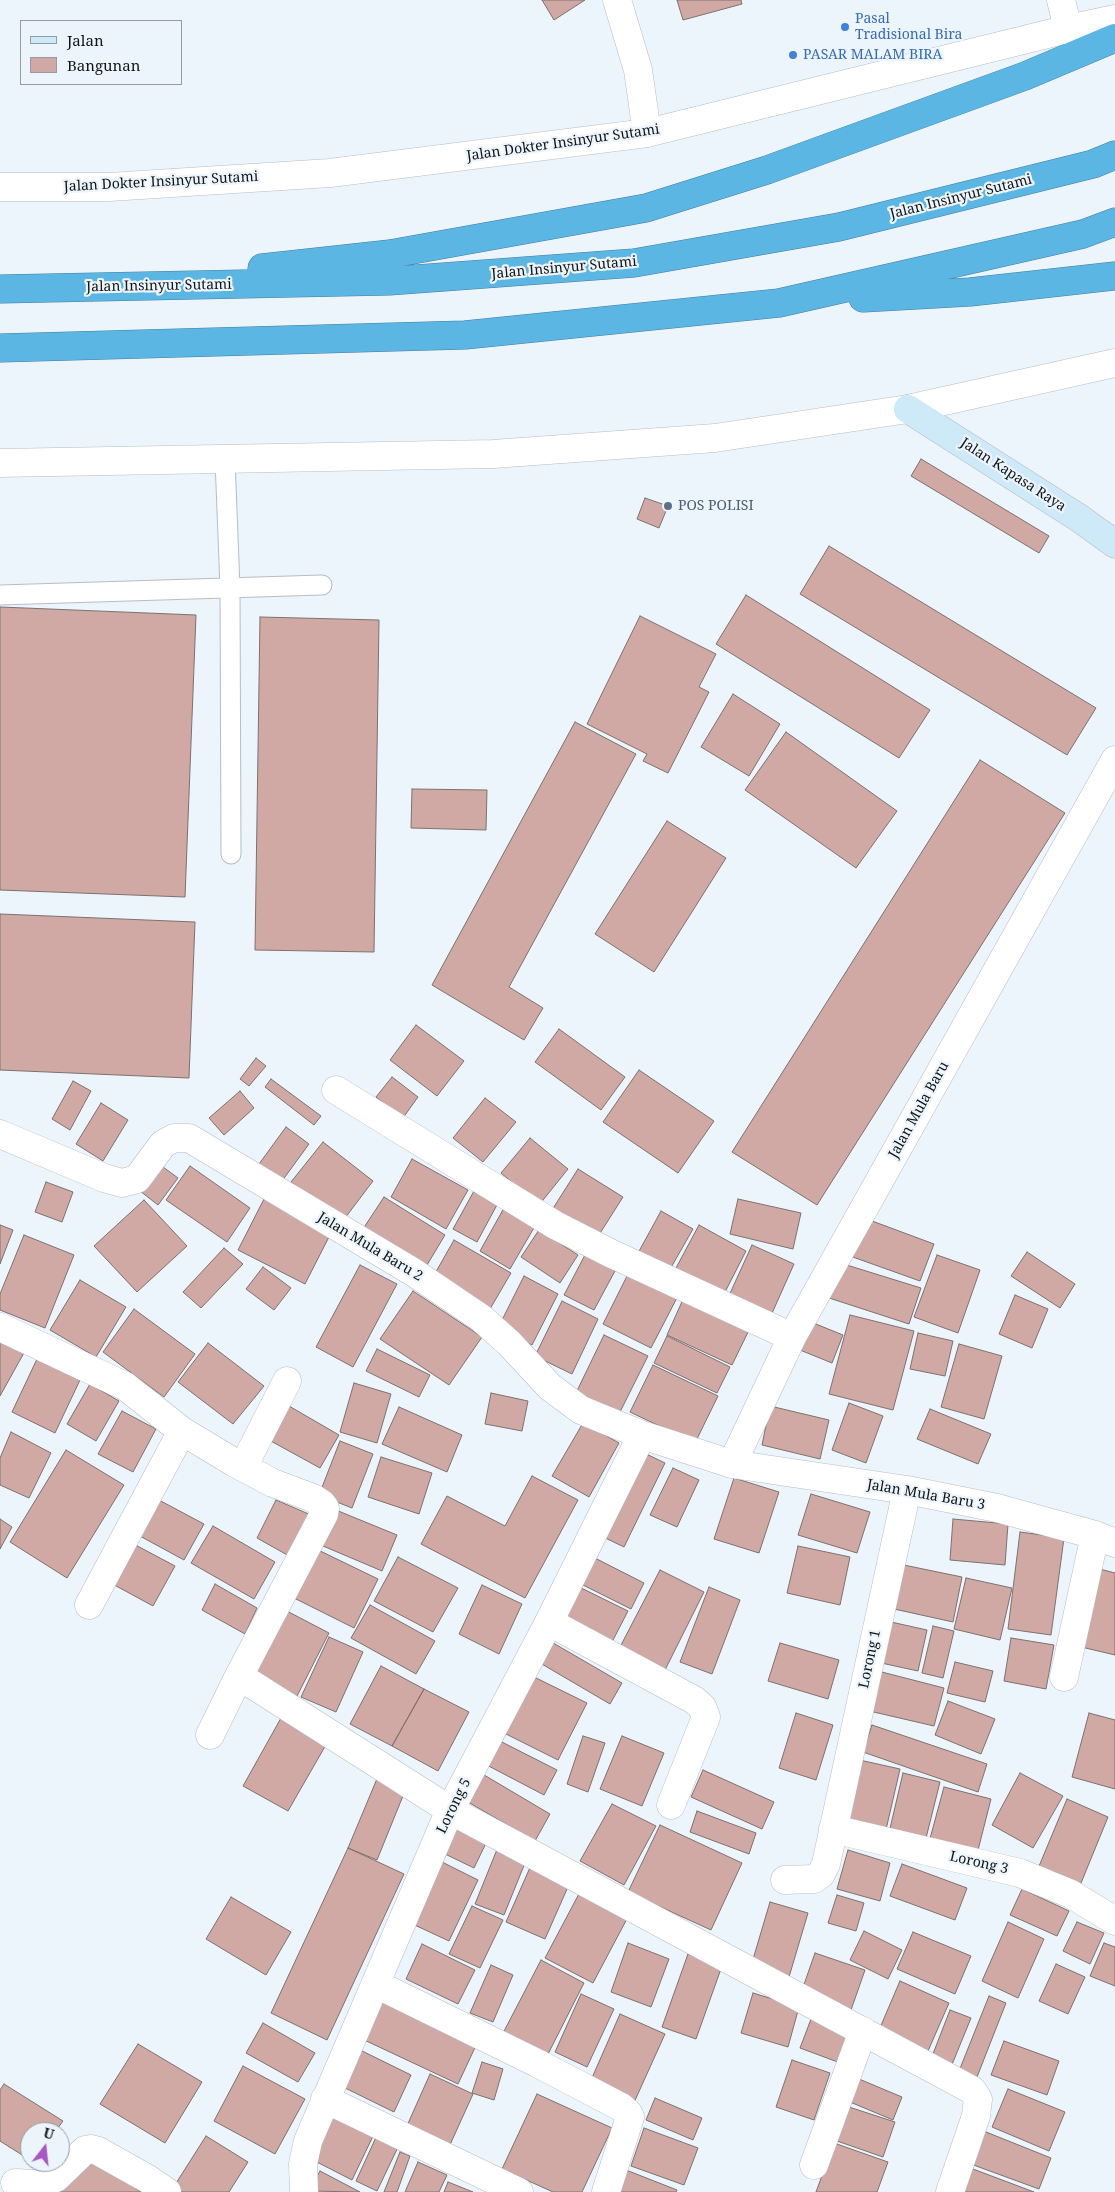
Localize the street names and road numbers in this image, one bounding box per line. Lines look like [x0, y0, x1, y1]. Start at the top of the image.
street label: Jalan Dokter Insinyur Sutami [465, 121, 661, 165]
street label: Jalan Dokter Insinyur Sutami [63, 169, 259, 195]
street label: Jalan Insinyur Sutami [888, 171, 1034, 223]
street label: Jalan Insinyur Sutami [491, 253, 637, 283]
street label: Jalan Insinyur Sutami [86, 276, 232, 296]
street label: Jalan Kapasa Raya [957, 435, 1069, 515]
street label: Jalan Mula Baru [885, 1059, 953, 1161]
street label: Jalan Mula Baru 2 [314, 1209, 426, 1285]
street label: Jalan Mula Baru 3 [866, 1476, 986, 1514]
street label: Lorong 1 [856, 1628, 884, 1690]
street label: Lorong 5 [433, 1776, 475, 1836]
street label: Lorong 3 [948, 1848, 1010, 1878]

